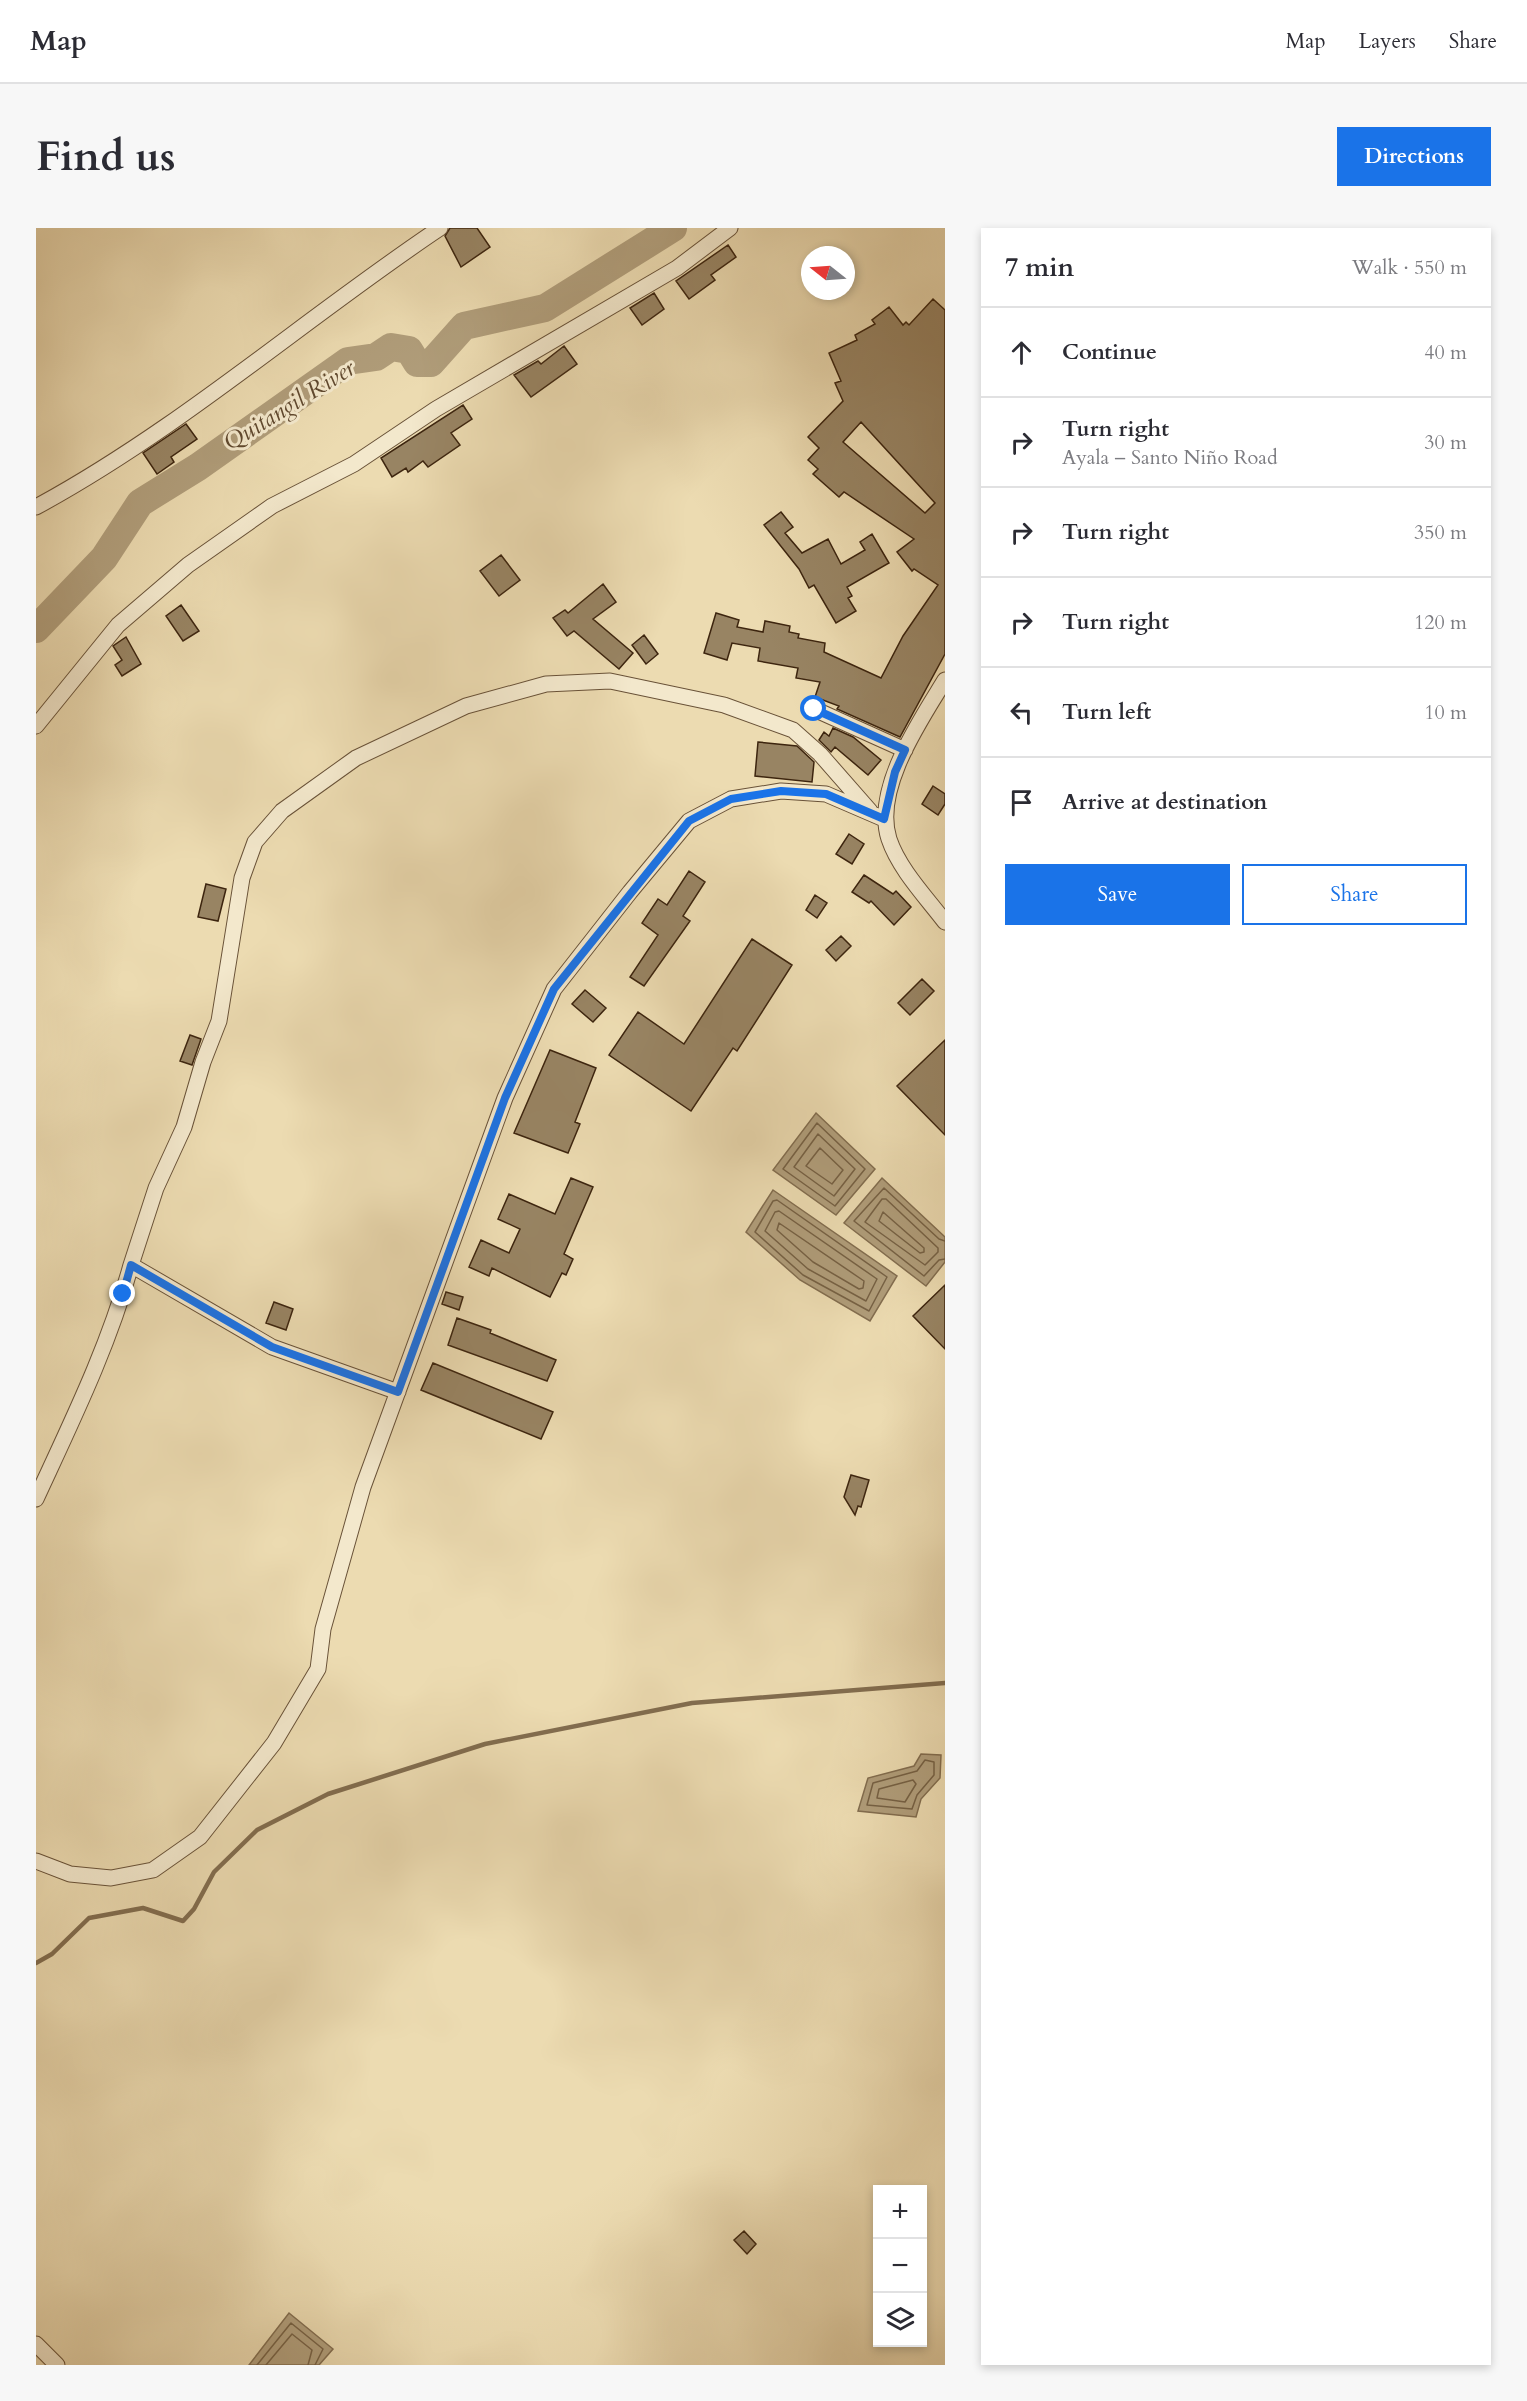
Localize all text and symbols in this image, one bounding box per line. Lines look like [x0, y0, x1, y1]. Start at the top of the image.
text: Map [30, 22, 87, 60]
text: Map [1286, 27, 1326, 56]
text: Layers [1359, 27, 1416, 56]
text: Share [1449, 27, 1497, 56]
button: Directions [1337, 127, 1491, 186]
text: Find us [36, 128, 176, 185]
north arrow [801, 246, 855, 300]
text: 7 min [1005, 250, 1074, 285]
text: Walk · 550 m [1352, 254, 1467, 281]
icon: ahead [1005, 336, 1038, 369]
text: Continue [1062, 337, 1157, 367]
text: 40 m [1424, 339, 1467, 366]
water label: Quitangil River [217, 351, 362, 459]
text: Turn right [1062, 414, 1169, 444]
icon: right [1005, 426, 1038, 459]
text: 30 m [1424, 429, 1467, 456]
text: Ayala – Santo Niño Road [1062, 444, 1278, 471]
icon: right [1005, 516, 1038, 549]
text: Turn right [1062, 517, 1169, 547]
text: 350 m [1414, 519, 1467, 546]
icon: right [1005, 606, 1038, 639]
text: Turn right [1062, 607, 1169, 637]
text: 120 m [1414, 609, 1467, 636]
route start [800, 695, 826, 721]
icon: left [1005, 696, 1038, 729]
text: Turn left [1062, 697, 1151, 727]
text: 10 m [1424, 699, 1467, 726]
icon: arrive [1005, 786, 1038, 819]
text: Arrive at destination [1062, 787, 1267, 817]
button: Save [1005, 864, 1230, 925]
button: Share [1242, 864, 1467, 925]
route end [109, 1280, 135, 1306]
map controls [873, 2185, 927, 2347]
button: + [873, 2185, 927, 2239]
button: − [873, 2239, 927, 2293]
button: layers [873, 2293, 927, 2347]

